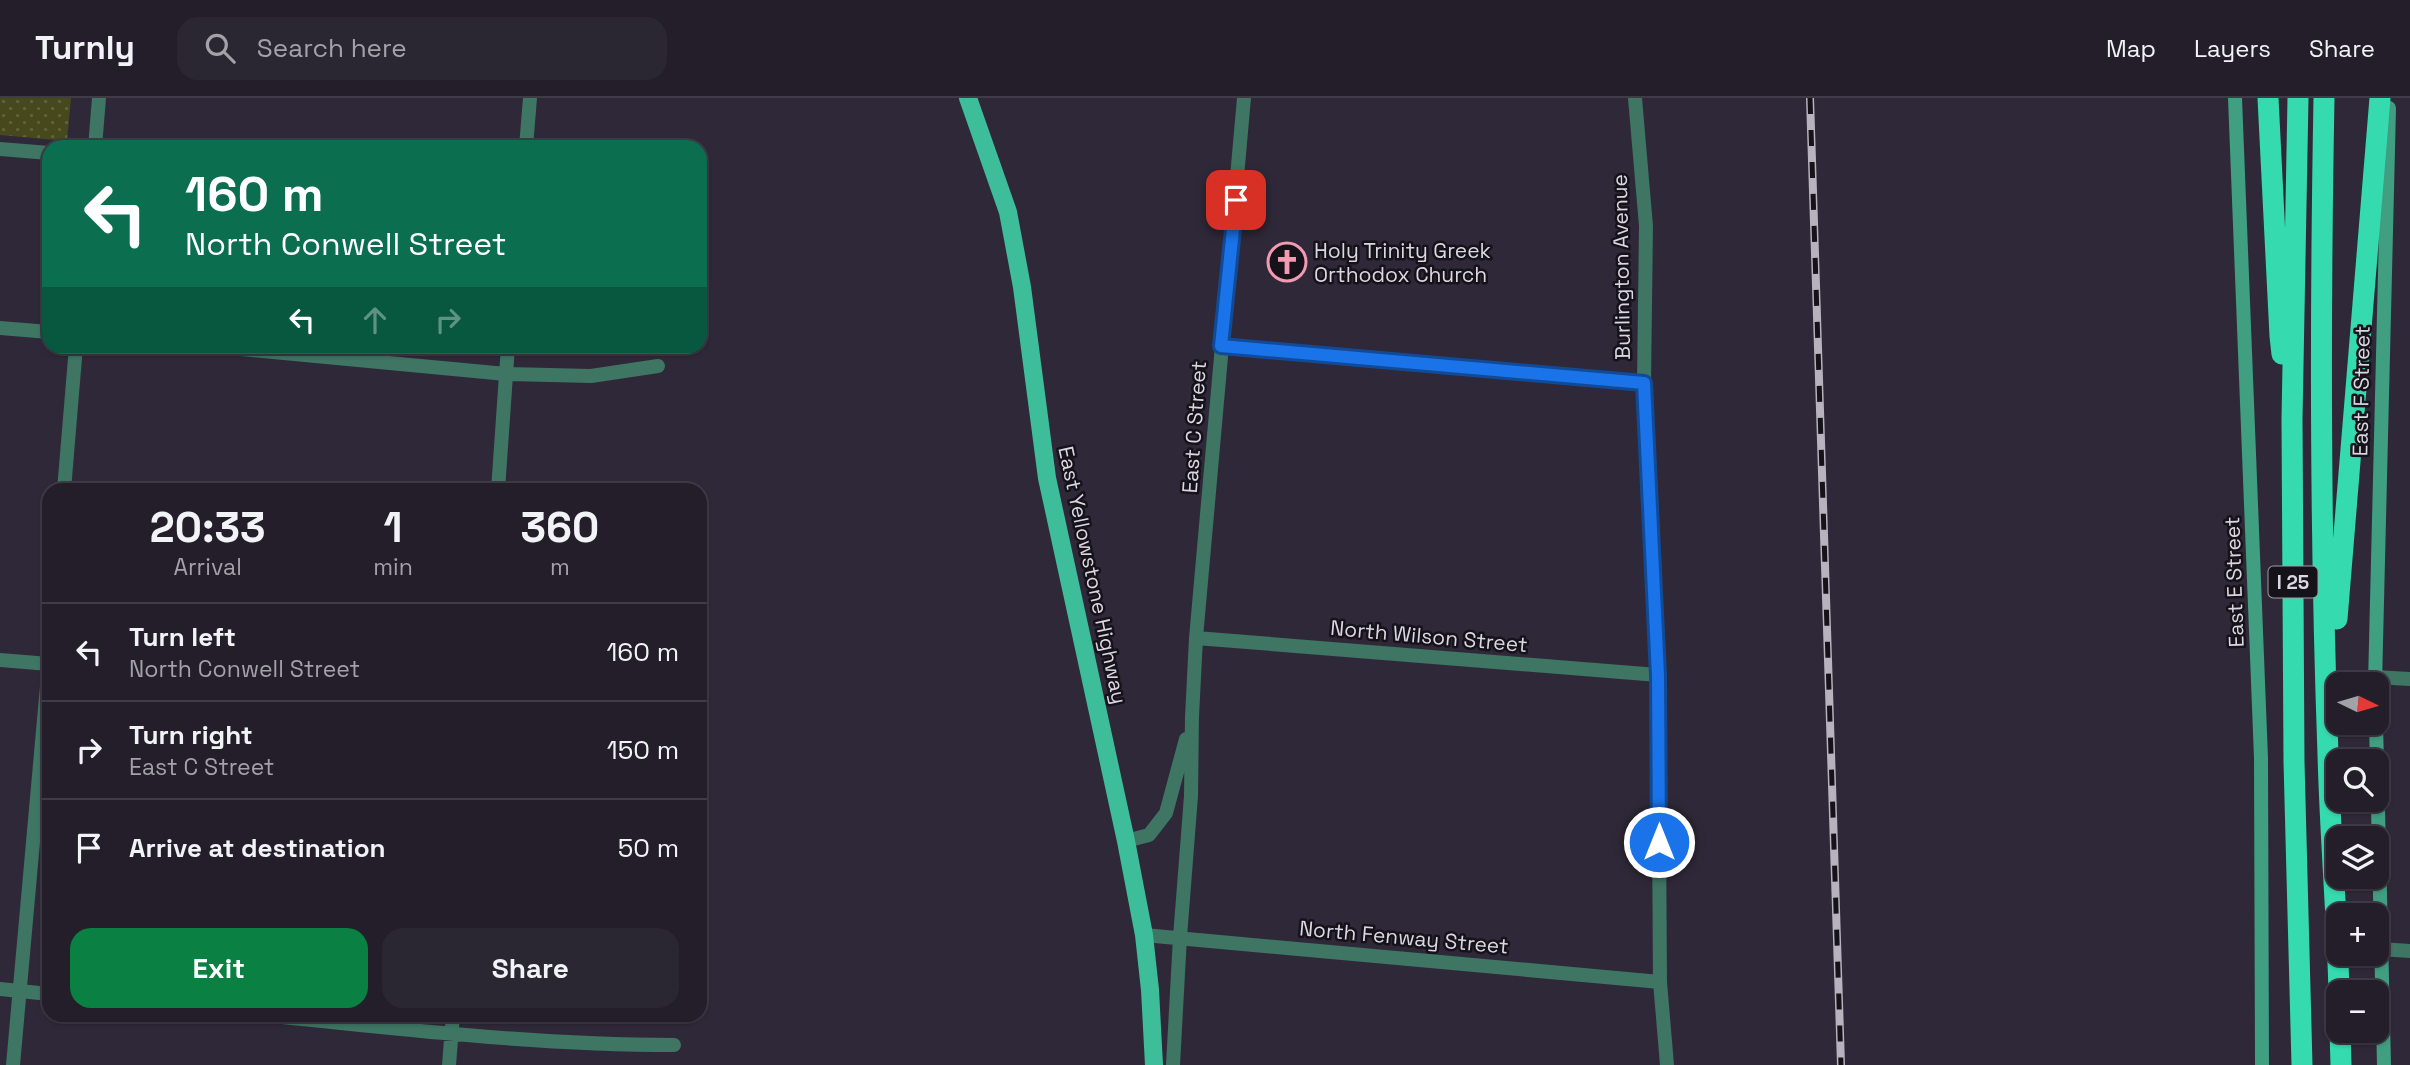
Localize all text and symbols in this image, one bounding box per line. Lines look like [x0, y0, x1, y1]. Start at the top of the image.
search box [177, 17, 667, 80]
text: Turnly [35, 27, 135, 69]
icon: search [201, 29, 239, 67]
text: Search here [257, 31, 407, 65]
text: Map [2106, 33, 2156, 64]
text: Layers [2194, 33, 2271, 64]
text: Share [2309, 33, 2375, 64]
text: 160 m [185, 163, 323, 225]
icon: left [70, 168, 161, 259]
pin [1206, 170, 1266, 230]
street label: Burlington Avenue [1606, 174, 1636, 360]
icon: arrive [1217, 181, 1255, 219]
text: North Conwell Street [185, 224, 506, 264]
place label: Holy Trinity Greek Orthodox Church [1314, 237, 1491, 288]
church icon: Holy Trinity Greek Orthodox Church [1266, 241, 1308, 283]
icon: left [283, 301, 321, 339]
icon: ahead [356, 301, 394, 339]
icon: right [429, 301, 467, 339]
street label: East F Street [2346, 325, 2376, 457]
street label: East C Street [1176, 360, 1212, 494]
street label: East Yellowstone Highway [1052, 444, 1134, 706]
text: 20:33 [150, 501, 266, 554]
text: 1 [384, 501, 403, 554]
text: 360 [521, 501, 599, 554]
street label: East E Street [2218, 516, 2250, 648]
text: Arrival [173, 552, 242, 582]
text: min [373, 552, 413, 582]
text: m [550, 552, 570, 582]
road number: I 25 [2268, 566, 2318, 597]
street label: North Wilson Street [1329, 614, 1529, 658]
text: Turn left [129, 620, 236, 654]
icon: left [70, 633, 108, 671]
text: 160 m [607, 635, 679, 669]
text: North Conwell Street [129, 654, 360, 684]
north arrow [2326, 672, 2389, 735]
map controls [2326, 672, 2389, 1043]
text: Turn right [129, 718, 253, 752]
icon: right [70, 731, 108, 769]
text: 150 m [607, 733, 679, 767]
button: search [2326, 749, 2389, 812]
text: East C Street [129, 752, 274, 782]
position arrow [1622, 805, 1696, 879]
button: layers [2326, 826, 2389, 889]
icon: arrive [70, 829, 108, 867]
text: Arrive at destination [129, 831, 386, 865]
text: 50 m [618, 831, 679, 865]
button: + [2326, 903, 2389, 966]
street label: North Fenway Street [1298, 914, 1510, 960]
button: Exit [70, 928, 368, 1008]
button: Share [382, 928, 679, 1008]
button: − [2326, 980, 2389, 1043]

